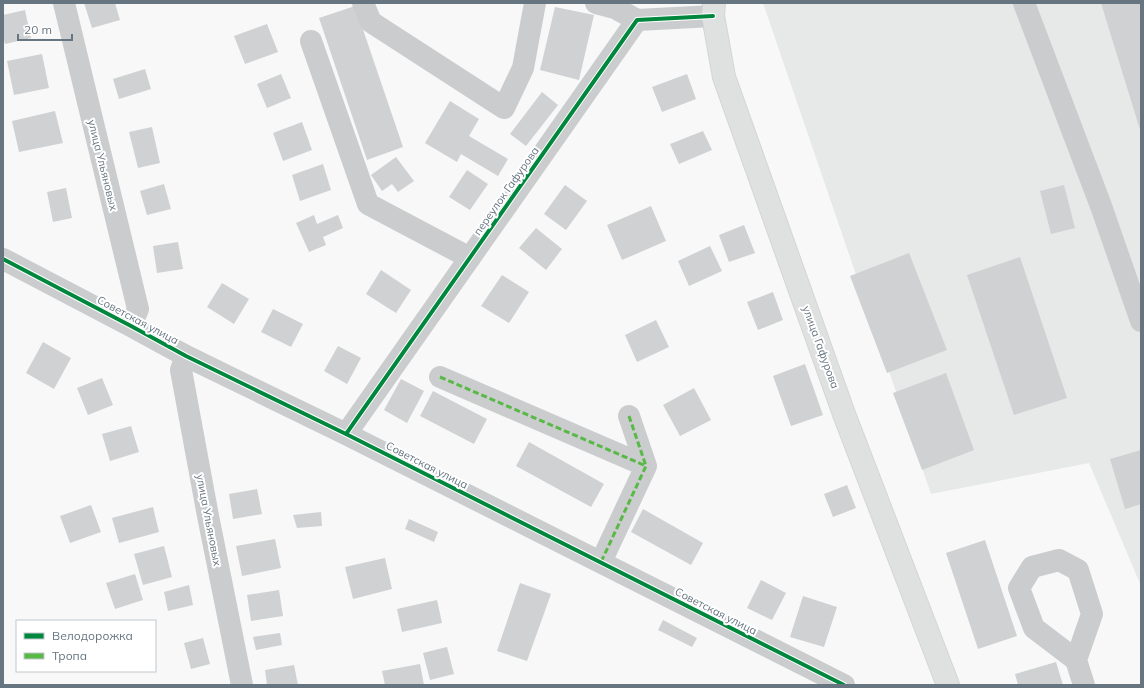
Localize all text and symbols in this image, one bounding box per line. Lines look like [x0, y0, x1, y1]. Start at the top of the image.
scale bar [18, 16, 72, 42]
text: 20 m [24, 22, 52, 37]
street label: улица Ульяновых [85, 118, 121, 212]
street label: переулок Гафурова [470, 144, 542, 238]
street label: Советская улица [95, 293, 181, 347]
street label: улица Гафурова [800, 304, 842, 390]
street label: Советская улица [384, 438, 470, 492]
street label: улица Ульяновых [193, 473, 225, 567]
street label: Советская улица [673, 584, 759, 638]
legend [16, 620, 156, 672]
text: Велодорожка [52, 628, 133, 643]
text: Тропа [52, 648, 87, 663]

